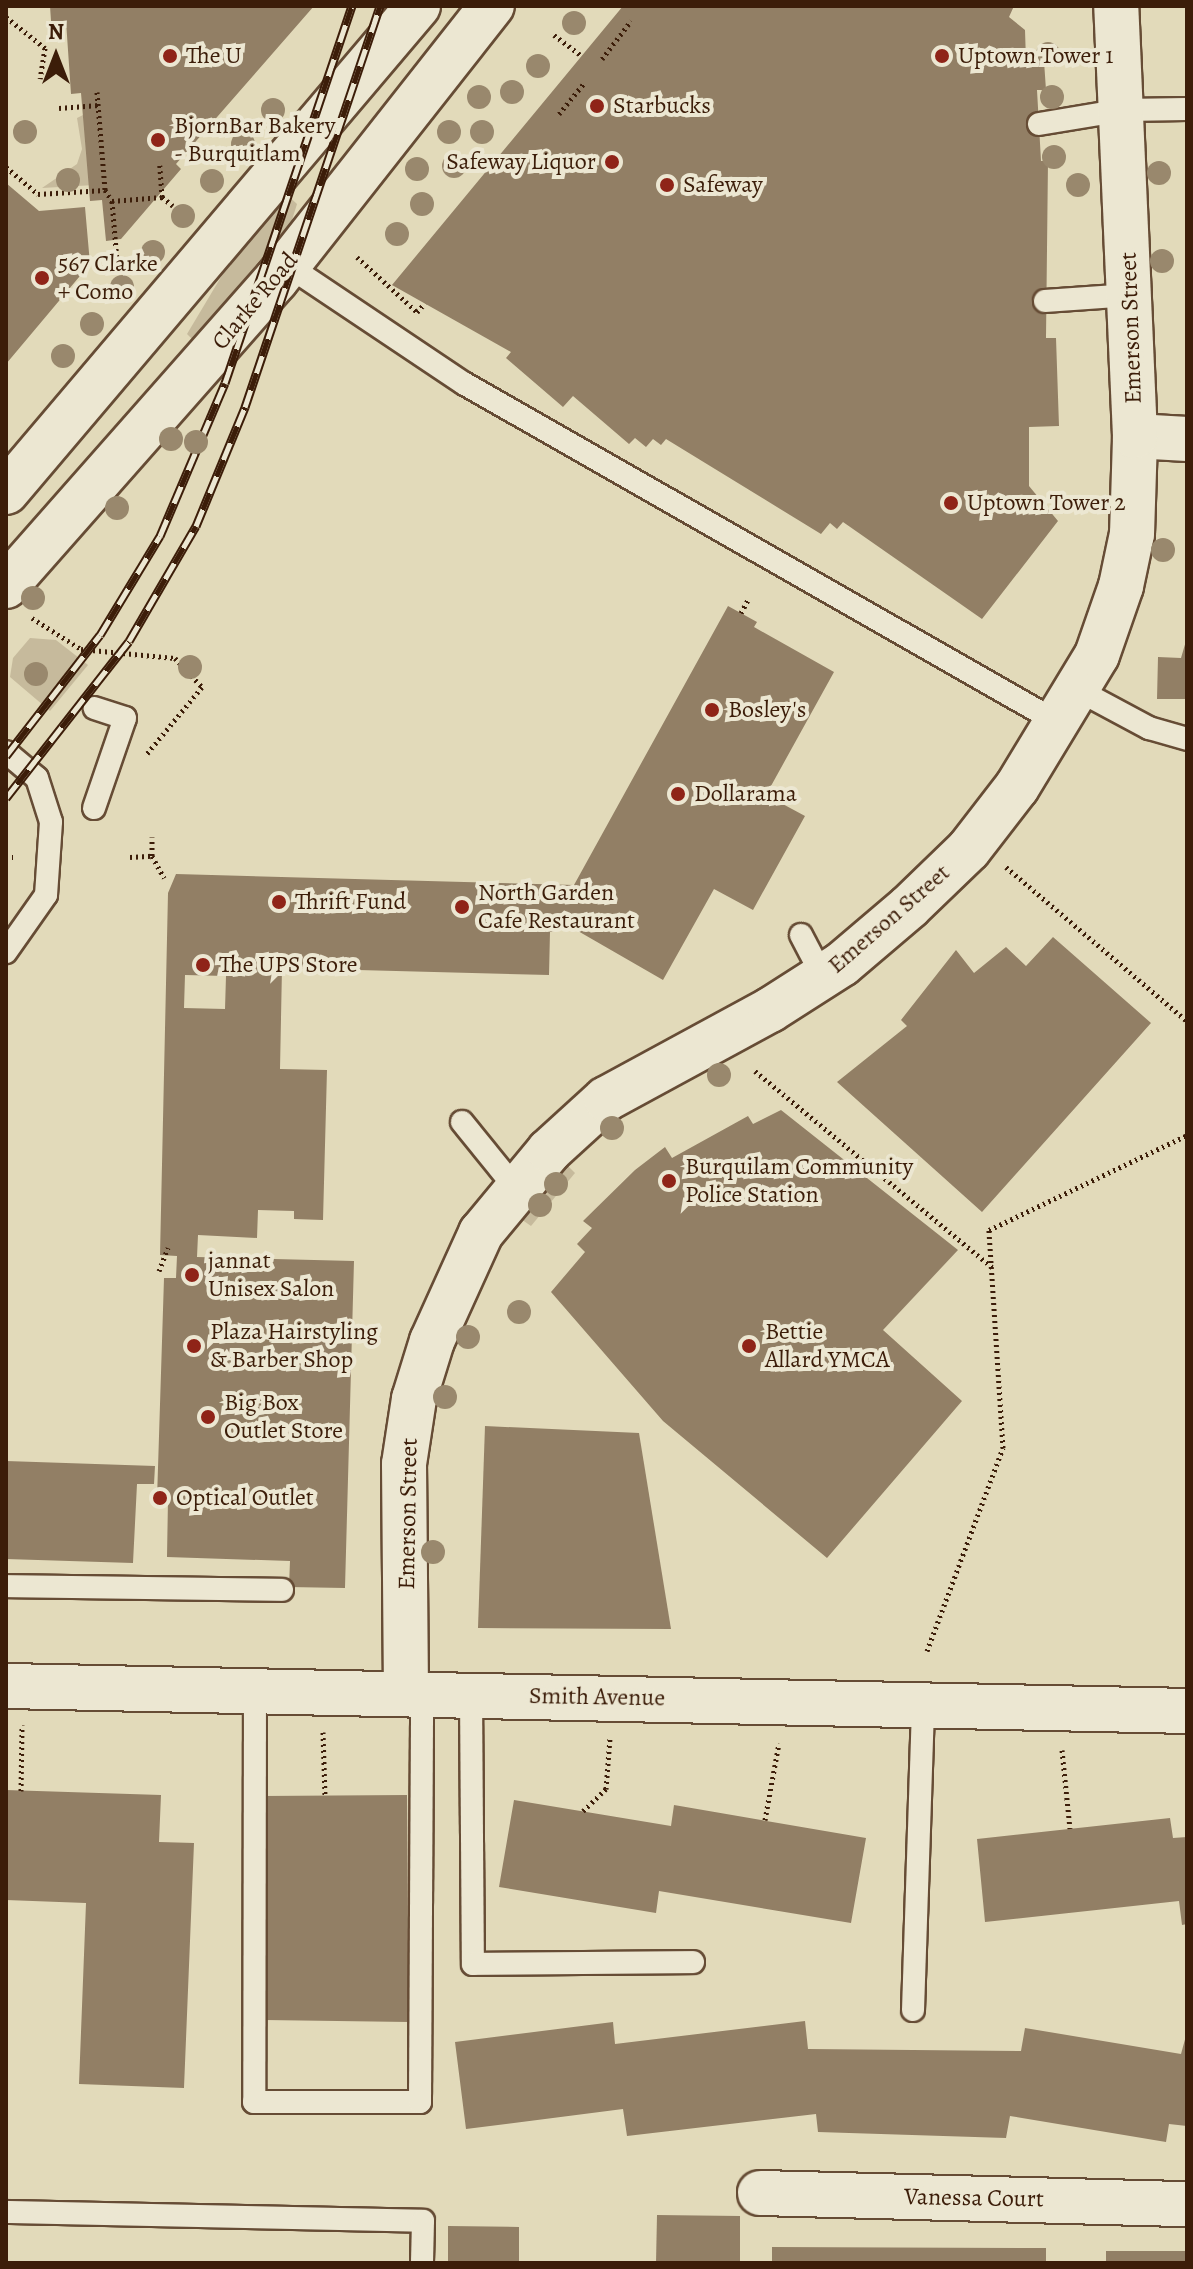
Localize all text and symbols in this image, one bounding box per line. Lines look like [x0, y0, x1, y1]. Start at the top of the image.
north arrow [16, 16, 96, 96]
text: N [48, 17, 64, 47]
place label: The U [186, 42, 242, 70]
place label: Uptown Tower 1 [958, 42, 1114, 70]
marker: The U [161, 47, 179, 65]
marker: Uptown Tower 1 [933, 47, 951, 65]
place label: Starbucks [613, 92, 711, 120]
marker: Starbucks [588, 97, 606, 115]
place label: BjornBar Bakery - Burquitlam [174, 112, 336, 168]
marker: BjornBar Bakery - Burquitlam [149, 131, 167, 149]
place label: Safeway Liquor [446, 148, 596, 176]
marker: Safeway Liquor [603, 153, 621, 171]
place label: Safeway [683, 171, 763, 199]
marker: Safeway [658, 176, 676, 194]
street label: Clarke Road [206, 246, 304, 356]
place label: 567 Clarke + Como [58, 250, 158, 306]
street label: Emerson Street [1114, 252, 1148, 404]
marker: 567 Clarke + Como [33, 269, 51, 287]
place label: Uptown Tower 2 [967, 489, 1126, 517]
marker: Uptown Tower 2 [942, 494, 960, 512]
place label: Bosley's [728, 696, 806, 724]
marker: Bosley's [703, 701, 721, 719]
place label: Dollarama [694, 780, 797, 808]
marker: Dollarama [669, 785, 687, 803]
street label: Emerson Street [822, 858, 956, 980]
place label: North Garden Cafe Restaurant [478, 879, 635, 935]
place label: Thrift Fund [295, 888, 406, 916]
marker: Thrift Fund [270, 893, 288, 911]
marker: North Garden Cafe Restaurant [453, 898, 471, 916]
place label: The UPS Store [219, 951, 358, 979]
marker: The UPS Store [194, 956, 212, 974]
place label: Burquilam Community Police Station [685, 1153, 913, 1209]
marker: Burquilam Community Police Station [660, 1172, 678, 1190]
place label: jannat Unisex Salon [208, 1247, 334, 1303]
marker: jannat Unisex Salon [183, 1266, 201, 1284]
place label: Plaza Hairstyling & Barber Shop [210, 1318, 378, 1374]
place label: Bettie Allard YMCA [765, 1318, 890, 1374]
marker: Plaza Hairstyling & Barber Shop [185, 1337, 203, 1355]
marker: Bettie Allard YMCA [740, 1337, 758, 1355]
place label: Big Box Outlet Store [224, 1389, 343, 1445]
marker: Big Box Outlet Store [199, 1408, 217, 1426]
street label: Emerson Street [392, 1438, 424, 1590]
place label: Optical Outlet [176, 1484, 314, 1512]
marker: Optical Outlet [151, 1489, 169, 1507]
street label: Smith Avenue [529, 1681, 665, 1713]
street label: Vanessa Court [904, 2182, 1044, 2214]

